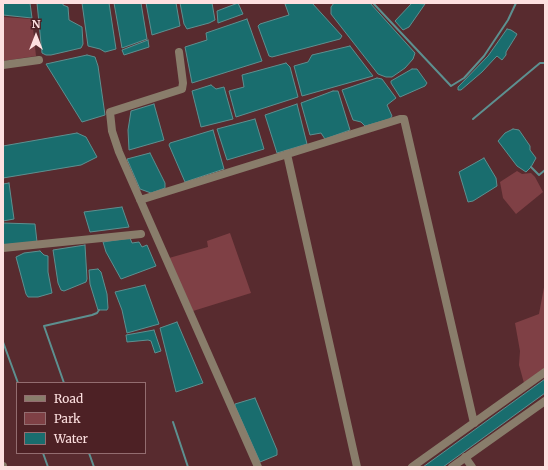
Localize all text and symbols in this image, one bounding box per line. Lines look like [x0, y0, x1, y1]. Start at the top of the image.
north arrow [16, 16, 56, 56]
text: N [32, 17, 40, 31]
legend [16, 382, 146, 454]
text: Road [54, 391, 83, 406]
text: Park [54, 411, 81, 426]
text: Water [54, 431, 88, 446]

